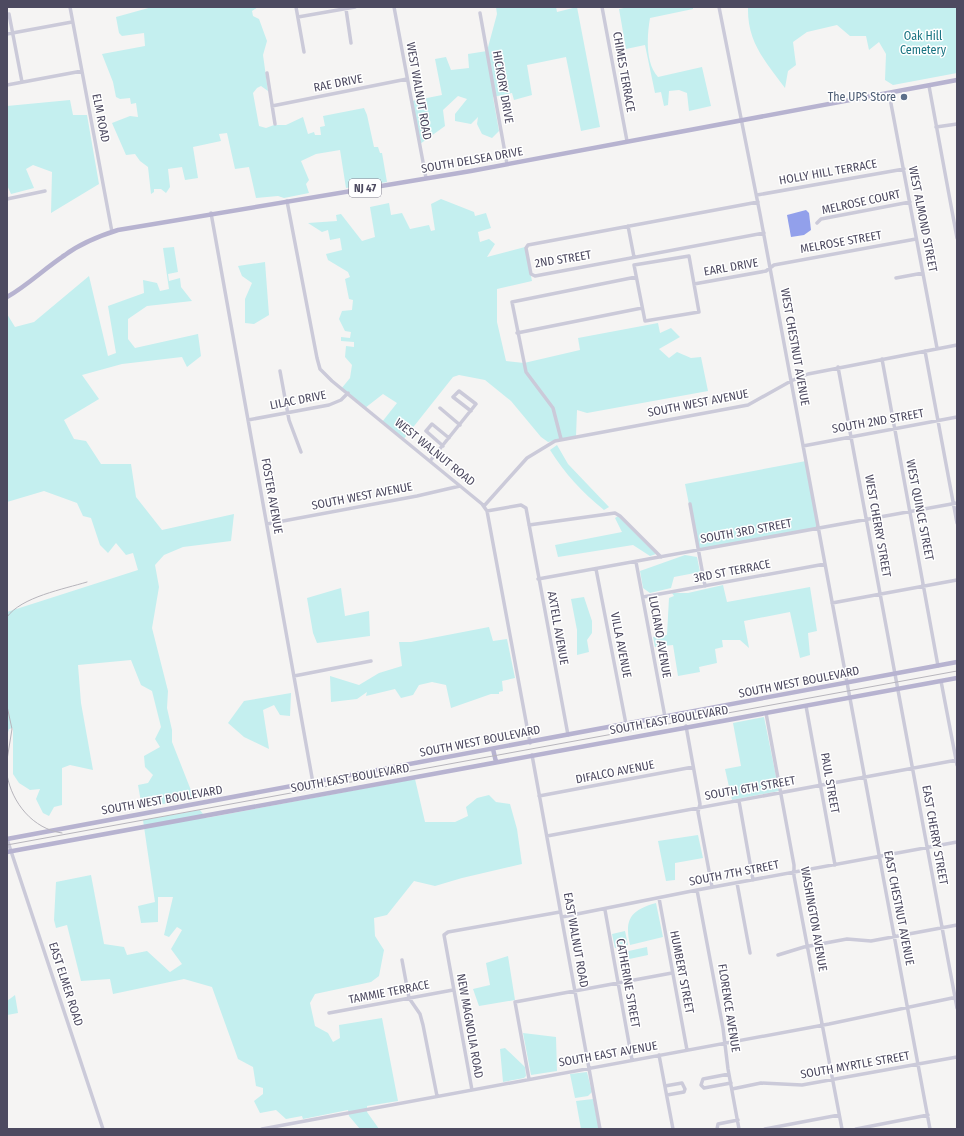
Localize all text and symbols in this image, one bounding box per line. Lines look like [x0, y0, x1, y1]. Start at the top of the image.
park label: Oak Hill Cemetery [900, 29, 947, 57]
street label: CHIMES TERRACE [610, 31, 638, 114]
street label: WEST WALNUT ROAD [404, 41, 434, 141]
street label: HICKORY DRIVE [490, 50, 516, 125]
street label: RAE DRIVE [312, 71, 364, 95]
place label: The UPS Store [828, 90, 896, 104]
street label: ELM ROAD [89, 92, 113, 144]
marker: The UPS Store [899, 92, 909, 102]
street label: SOUTH DELSEA DRIVE [420, 144, 524, 176]
street label: HOLLY HILL TERRACE [778, 156, 878, 188]
street label: WEST ALMOND STREET [906, 165, 940, 274]
road number: NJ 47 [349, 179, 381, 197]
street label: MELROSE COURT [820, 187, 902, 217]
street label: MELROSE STREET [799, 228, 883, 256]
street label: 2ND STREET [534, 248, 593, 270]
street label: EARL DRIVE [703, 255, 760, 279]
street label: WEST CHESTNUT AVENUE [778, 287, 812, 407]
street label: SOUTH WEST AVENUE [646, 386, 750, 420]
street label: LILAC DRIVE [269, 388, 328, 412]
street label: SOUTH 2ND STREET [831, 406, 926, 436]
street label: WEST WALNUT ROAD [392, 415, 478, 489]
street label: FOSTER AVENUE [258, 457, 286, 535]
street label: WEST QUINCE STREET [903, 458, 937, 562]
street label: WEST CHERRY STREET [862, 474, 894, 579]
street label: SOUTH WEST AVENUE [310, 479, 414, 513]
street label: SOUTH 3RD STREET [699, 516, 793, 546]
street label: 3RD ST TERRACE [692, 557, 772, 585]
street label: AXTELL AVENUE [545, 590, 571, 666]
street label: LUCIANO AVENUE [646, 595, 674, 680]
street label: VILLA AVENUE [608, 611, 634, 680]
street label: SOUTH WEST BOULEVARD [737, 663, 861, 701]
street label: SOUTH EAST BOULEVARD [609, 703, 729, 737]
street label: SOUTH WEST BOULEVARD [418, 722, 542, 760]
street label: PAUL STREET [818, 751, 842, 815]
street label: DIFALCO AVENUE [574, 757, 656, 786]
street label: SOUTH EAST BOULEVARD [290, 761, 410, 795]
street label: SOUTH 6TH STREET [704, 773, 797, 803]
street label: SOUTH WEST BOULEVARD [100, 782, 224, 818]
street label: EAST CHERRY STREET [919, 784, 951, 886]
street label: EAST CHESTNUT AVENUE [881, 849, 917, 967]
street label: SOUTH 7TH STREET [688, 857, 781, 889]
street label: WASHINGTON AVENUE [798, 865, 830, 973]
street label: EAST WALNUT ROAD [561, 891, 591, 989]
street label: HUMBERT STREET [667, 929, 697, 1015]
street label: CATHERINE STREET [613, 937, 643, 1029]
street label: EAST ELMER ROAD [46, 940, 86, 1028]
street label: FLORENCE AVENUE [715, 963, 743, 1054]
street label: NEW MAGNOLIA ROAD [454, 973, 486, 1079]
street label: TAMMIE TERRACE [347, 977, 431, 1007]
street label: SOUTH EAST AVENUE [558, 1038, 659, 1070]
street label: SOUTH MYRTLE STREET [799, 1048, 911, 1082]

